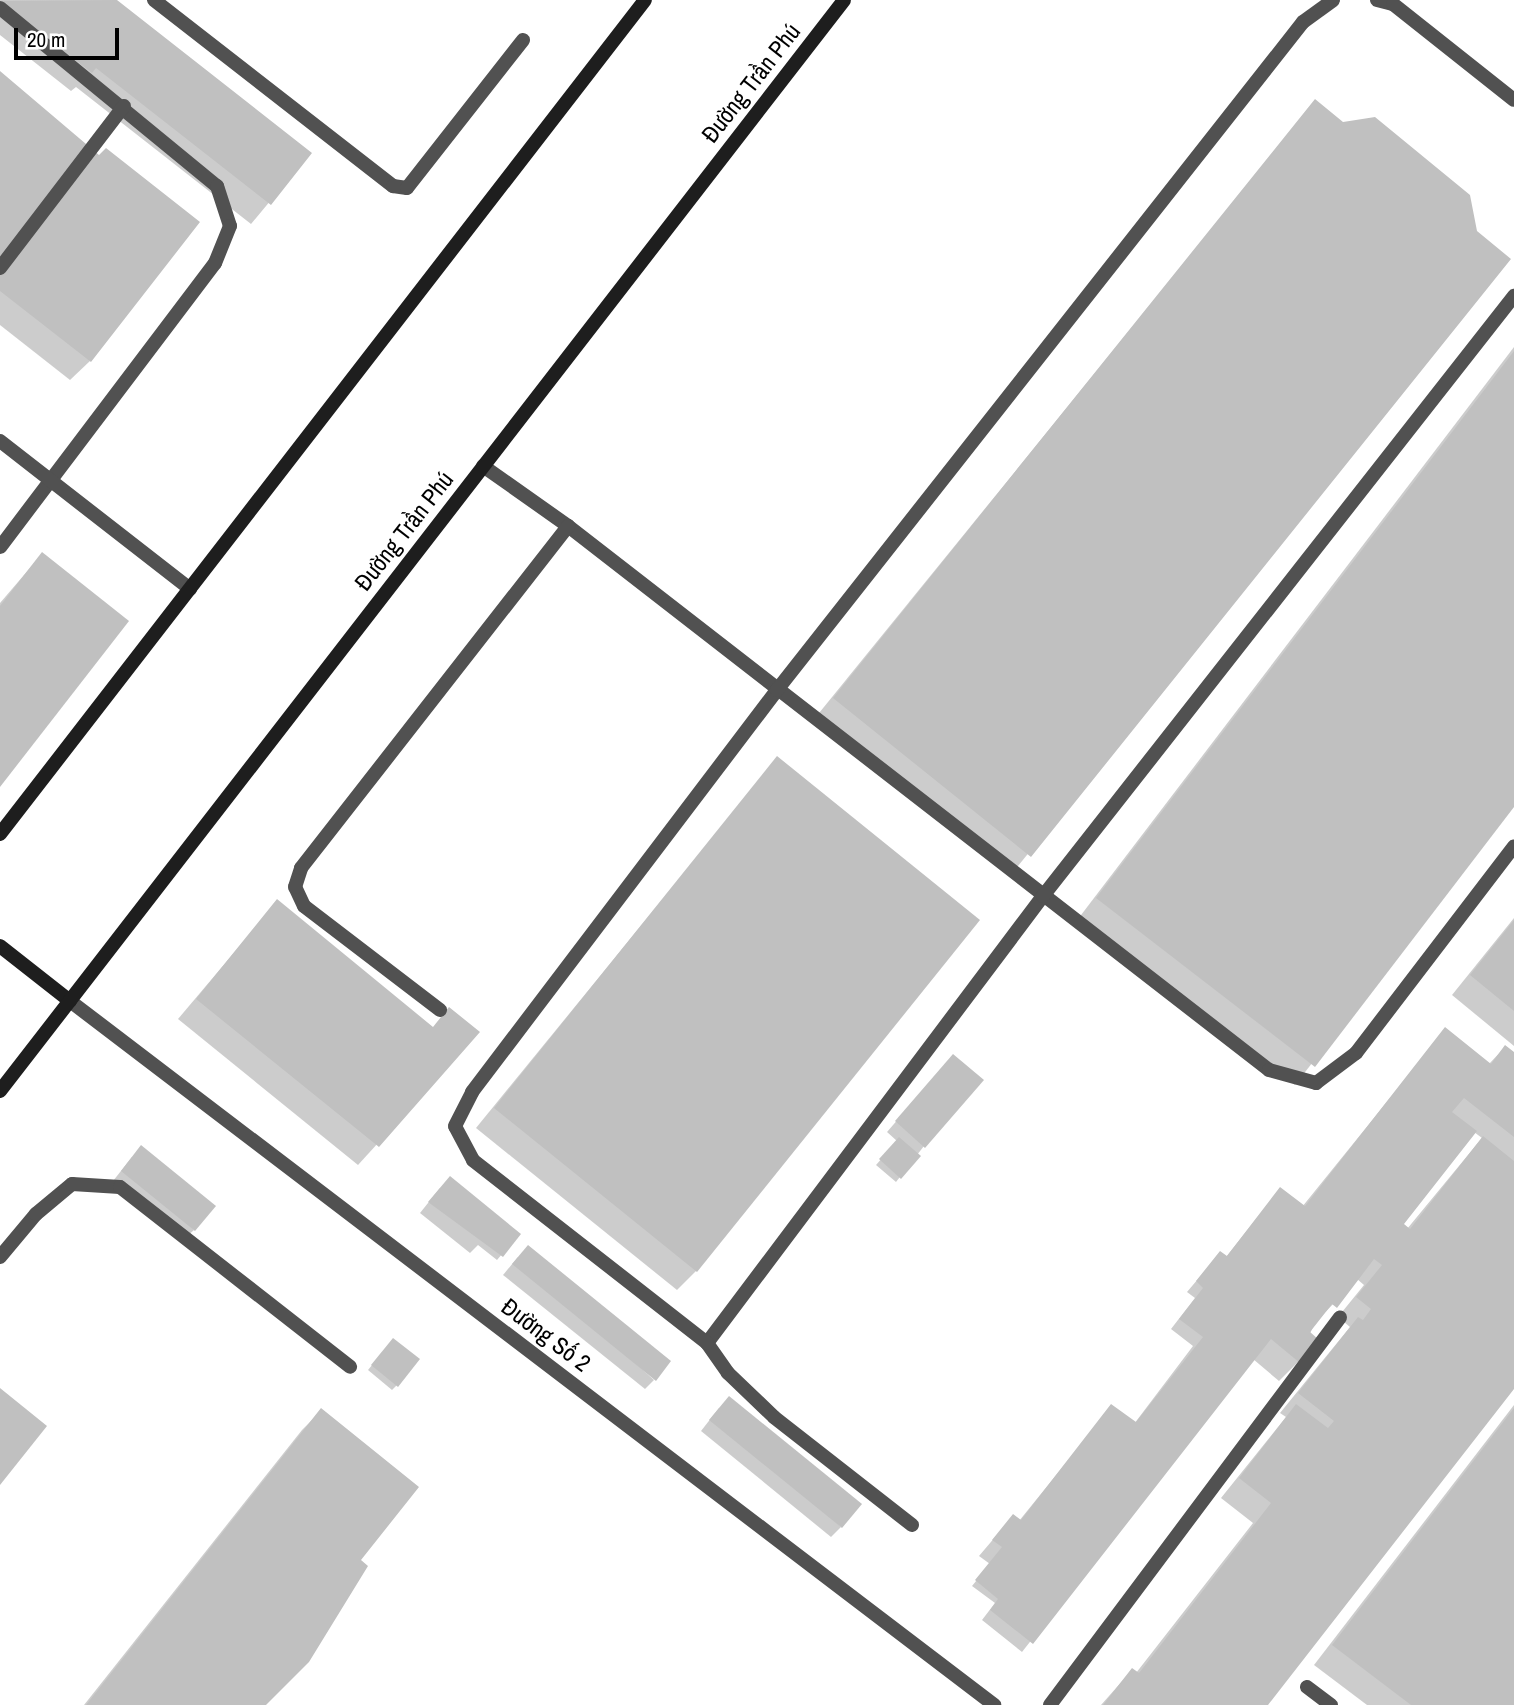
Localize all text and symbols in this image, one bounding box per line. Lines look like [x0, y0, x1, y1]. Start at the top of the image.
scale bar [18, 14, 122, 58]
street label: Đường Trần Phú [695, 18, 807, 148]
text: 20 m [27, 25, 65, 54]
street label: Đường Trần Phú [348, 466, 460, 596]
street label: Đường Số 2 [496, 1292, 596, 1378]

